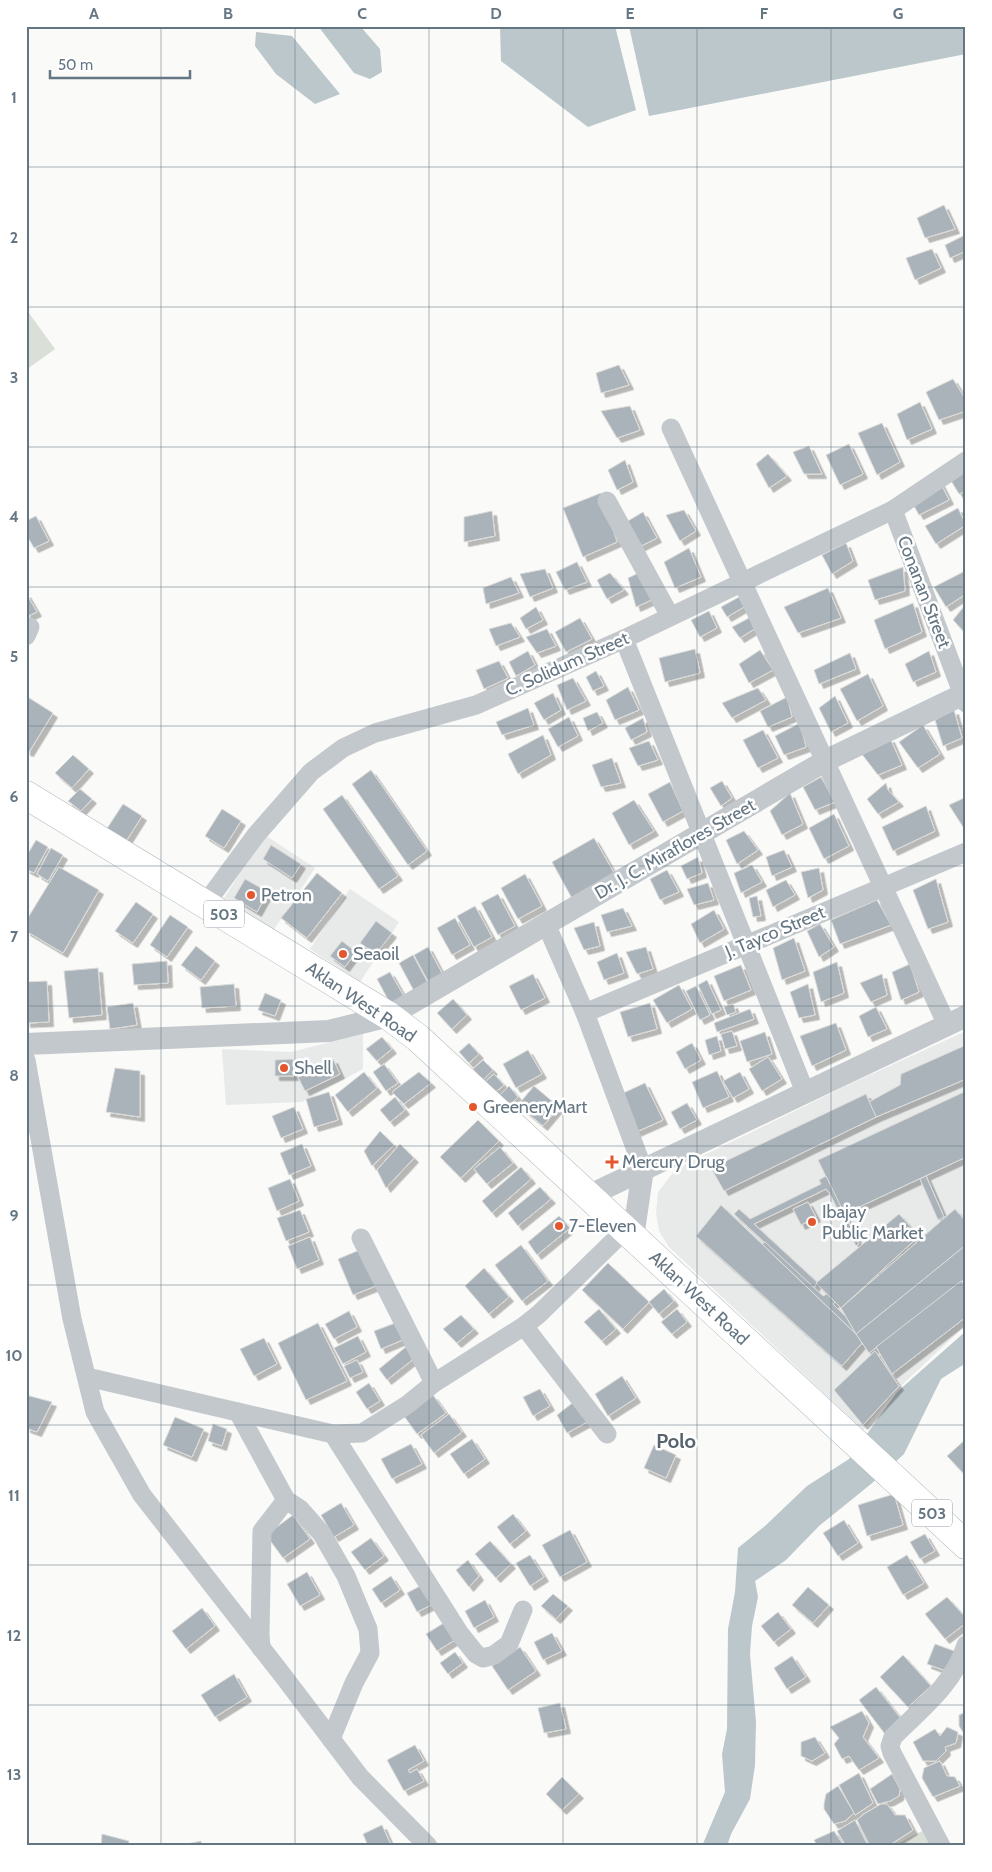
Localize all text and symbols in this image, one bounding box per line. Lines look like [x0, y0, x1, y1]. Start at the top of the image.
text: A [89, 4, 99, 23]
text: B [223, 4, 233, 23]
text: C [357, 4, 367, 23]
text: D [490, 4, 502, 23]
text: E [625, 4, 635, 23]
text: F [760, 4, 769, 23]
text: G [893, 4, 903, 23]
scale bar [50, 48, 190, 80]
text: 50 m [58, 56, 93, 74]
text: 1 [11, 88, 17, 107]
text: 2 [10, 228, 18, 247]
text: 3 [10, 368, 18, 387]
text: 4 [9, 507, 19, 526]
street label: Conanan Street [892, 533, 956, 651]
street label: C. Solidum Street [502, 627, 632, 701]
text: 5 [10, 647, 18, 666]
text: 6 [10, 787, 19, 806]
street label: Dr. J. C. Miraflores Street [591, 794, 759, 904]
place label: Petron [261, 884, 312, 906]
marker: Petron [245, 889, 257, 901]
road number: 503 [204, 901, 244, 928]
street label: J. Tayco Street [721, 901, 828, 963]
text: 7 [10, 927, 19, 946]
place label: Seaoil [353, 943, 400, 965]
marker: Seaoil [337, 948, 349, 960]
street label: Aklan West Road [302, 957, 420, 1047]
place label: Shell [294, 1057, 333, 1079]
marker: Shell [278, 1062, 290, 1074]
text: 8 [9, 1066, 19, 1085]
place label: GreeneryMart [483, 1096, 587, 1118]
marker: GreeneryMart [467, 1101, 479, 1113]
place label: Mercury Drug [622, 1151, 726, 1173]
marker: Mercury Drug [606, 1156, 618, 1168]
place label: Ibajay Public Market [822, 1201, 924, 1244]
text: 9 [10, 1206, 19, 1225]
place label: 7-Eleven [569, 1215, 637, 1237]
marker: Ibajay Public Market [806, 1216, 818, 1228]
marker: 7-Eleven [553, 1220, 565, 1232]
street label: Aklan West Road [645, 1246, 753, 1350]
text: 10 [5, 1346, 23, 1365]
district label: Polo [656, 1429, 696, 1453]
text: 11 [8, 1486, 20, 1505]
road number: 503 [912, 1500, 952, 1526]
text: 12 [7, 1626, 21, 1645]
text: 13 [7, 1765, 21, 1784]

